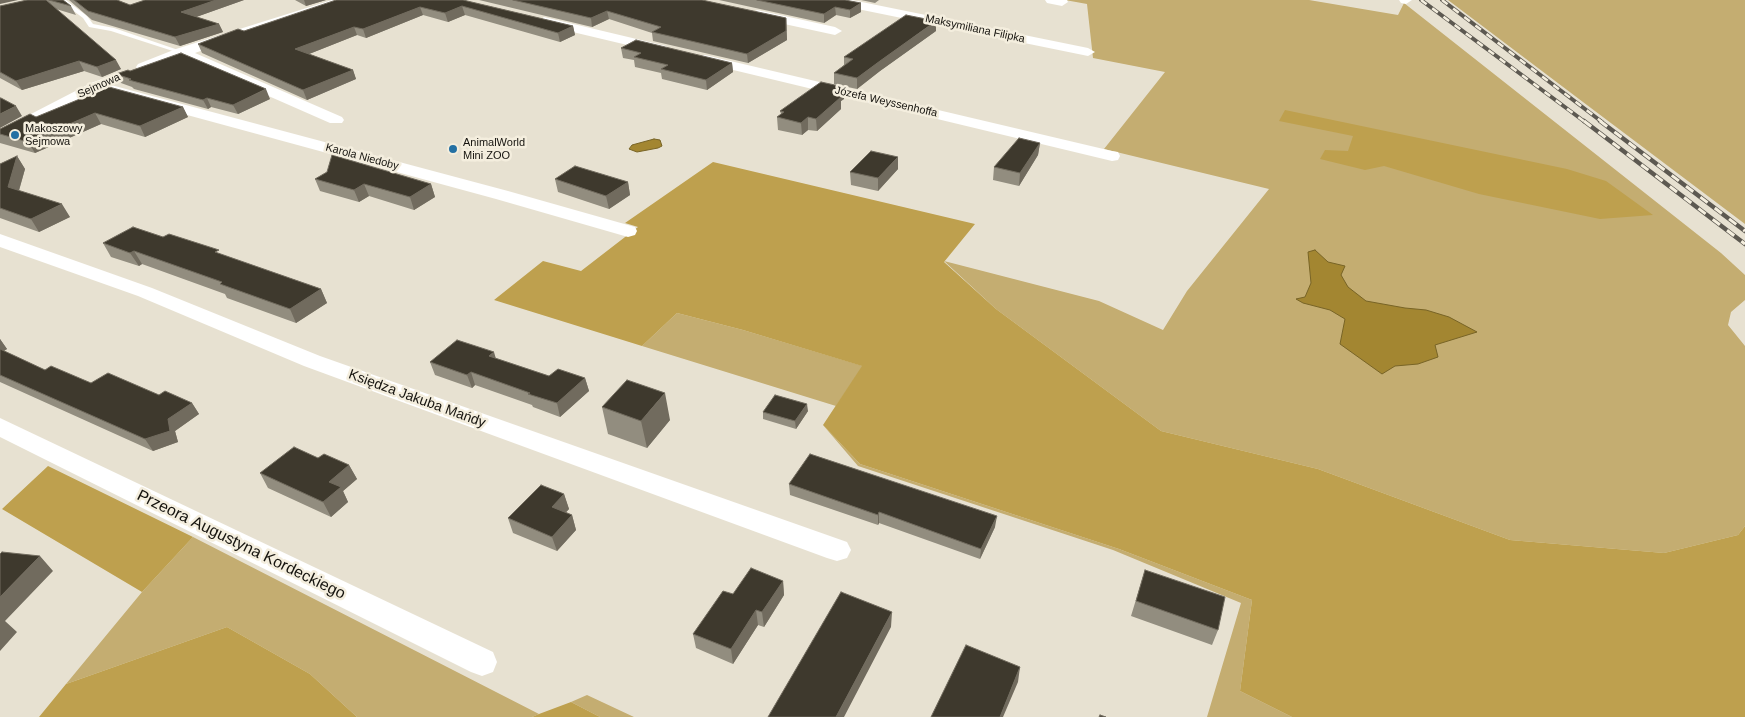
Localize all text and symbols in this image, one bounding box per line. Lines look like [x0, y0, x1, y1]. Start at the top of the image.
street label: Maksymiliana Filipka [924, 12, 1026, 46]
street label: Sejmowa [76, 71, 122, 101]
street label: Józefa Weyssenhoffa [833, 84, 939, 120]
place label: Makoszowy Sejmowa [25, 122, 82, 148]
marker: Makoszowy Sejmowa [9, 129, 21, 141]
place label: AnimalWorld Mini ZOO [463, 136, 525, 162]
street label: Karola Niedoby [324, 141, 400, 173]
marker: AnimalWorld Mini ZOO [447, 143, 459, 155]
street label: Księdza Jakuba Mańdy [346, 366, 488, 432]
street label: Przeora Augustyna Kordeckiego [134, 486, 348, 604]

